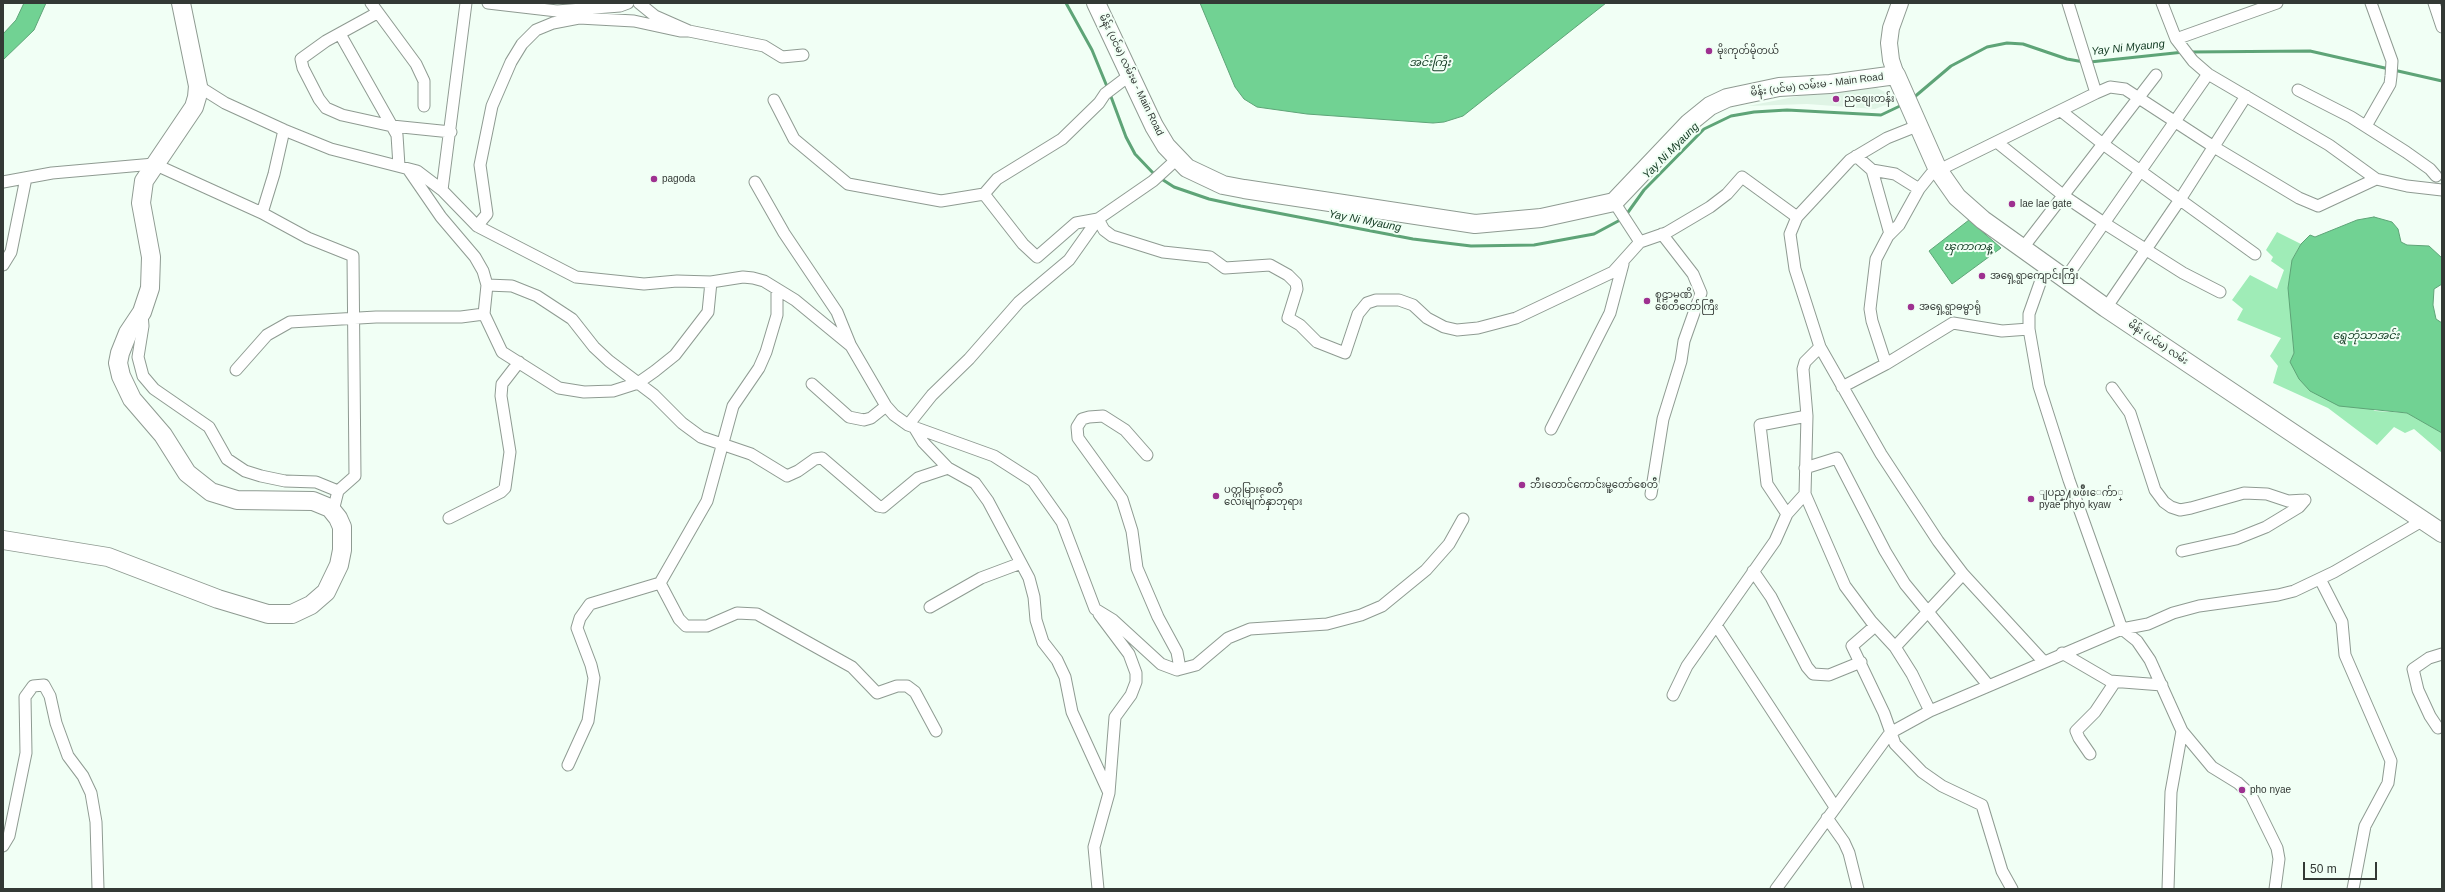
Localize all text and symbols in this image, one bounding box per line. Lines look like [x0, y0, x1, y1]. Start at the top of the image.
street label: မိန်း (ပင်မ) လမ်းမ - Main Road [1096, 12, 1166, 138]
water label: Yay Ni Myaung [2091, 38, 2165, 58]
place label: မိုးကုတ်မိုတယ် [1717, 45, 1779, 57]
marker: မိုးကုတ်မိုတယ် [1704, 46, 1714, 56]
water label: အင်းကြီး [1409, 56, 1451, 70]
street label: မိန်း (ပင်မ) လမ်းမ - Main Road [1750, 71, 1884, 99]
place label: ညစျေးတန်း [1844, 93, 1894, 105]
marker: ညစျေးတန်း [1831, 94, 1841, 104]
water label: Yay Ni Myaung [1640, 120, 1702, 182]
place label: pagoda [662, 173, 695, 185]
marker: pagoda [649, 174, 659, 184]
place label: lae lae gate [2020, 198, 2072, 210]
marker: lae lae gate [2007, 199, 2017, 209]
water label: Yay Ni Myaung [1328, 207, 1402, 235]
water label: ၾကာကန္ [1944, 240, 1992, 254]
place label: အရှေ့ရွာကျောင်းကြီး [1990, 270, 2079, 282]
marker: အရှေ့ရွာကျောင်းကြီး [1977, 271, 1987, 281]
place label: စူဠာမဏိ စေတီတော်ကြီး [1655, 289, 1718, 312]
marker: စူဠာမဏိ စေတီတော်ကြီး [1642, 296, 1652, 306]
place label: အရှေ့ရွာဓမ္မာရုံ [1919, 301, 1981, 313]
marker: အရှေ့ရွာဓမ္မာရုံ [1906, 302, 1916, 312]
street label: မိန်း (ပင်မ) လမ်း [2126, 319, 2190, 367]
water label: ရွှေဘုံသာအင်း [2333, 329, 2399, 343]
place label: ဘီးတောင်ကောင်းမူ့တော်စေတီ [1530, 479, 1658, 491]
marker: ဘီးတောင်ကောင်းမူ့တော်စေတီ [1517, 480, 1527, 490]
place label: ပတ္တမြား‌စေတီ‌ လေးမျက်နှာဘုရား [1224, 484, 1302, 508]
place label: ျပည္႔ၿဖိဳးေက်ာ္ pyae phyo kyaw [2039, 487, 2124, 510]
marker: ပတ္တမြား‌စေတီ‌ လေးမျက်နှာဘုရား [1211, 491, 1221, 501]
marker: ျပည္႔ၿဖိဳးေက်ာ္ pyae phyo kyaw [2026, 494, 2036, 504]
place label: pho nyae [2250, 784, 2291, 796]
marker: pho nyae [2237, 785, 2247, 795]
scale bar [2305, 854, 2379, 880]
text: 50 m [2310, 862, 2337, 876]

